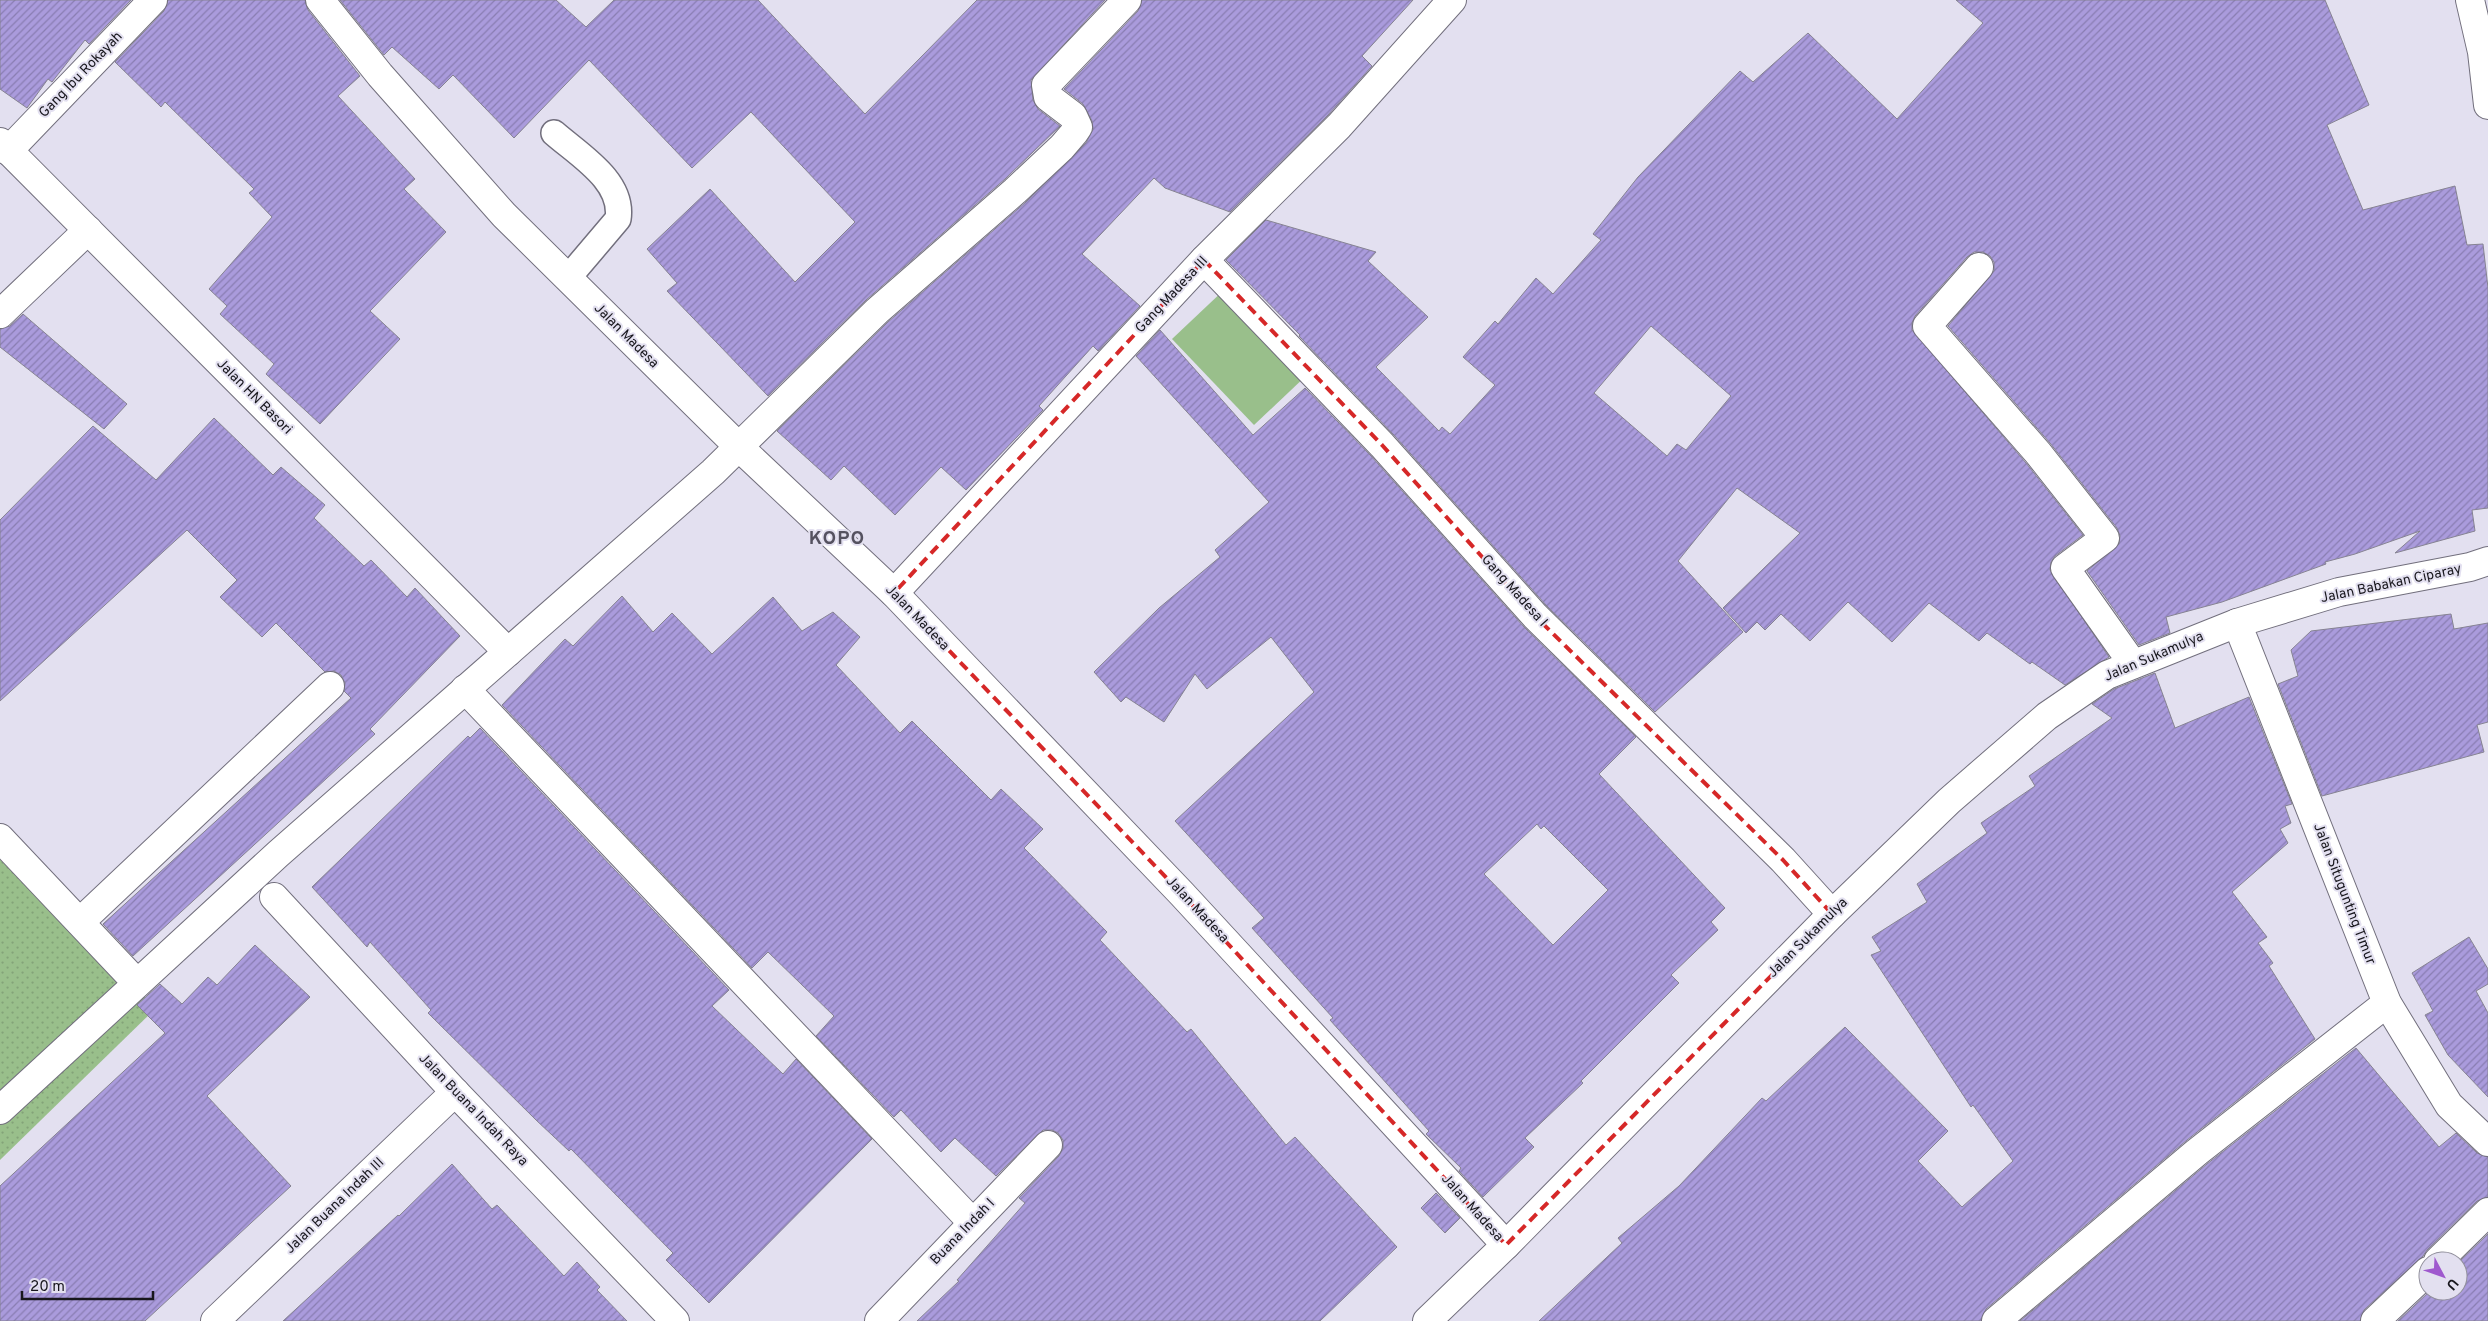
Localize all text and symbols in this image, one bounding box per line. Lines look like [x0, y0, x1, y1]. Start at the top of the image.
street label: Gang Ibu Rokayah [36, 28, 126, 122]
street label: Gang Madesa III [1132, 253, 1212, 337]
street label: Jalan Madesa [590, 300, 662, 372]
street label: Jalan HN Basori [213, 356, 295, 438]
district label: KOPO [809, 527, 865, 551]
street label: Gang Madesa I [1477, 551, 1551, 631]
street label: Jalan Babakan Ciparay [2319, 561, 2463, 607]
street label: Jalan Madesa [881, 582, 953, 654]
street label: Jalan Sukamulya [2102, 628, 2206, 686]
street label: Jalan Situgunting Timur [2309, 821, 2379, 968]
street label: Jalan Madesa [1162, 873, 1232, 947]
street label: Jalan Sukamulya [1764, 894, 1852, 982]
street label: Jalan Buana Indah Raya [415, 1050, 531, 1170]
street label: Jalan Buana Indah III [282, 1154, 388, 1258]
street label: Jalan Madesa [1437, 1171, 1507, 1245]
street label: Buana Indah I [927, 1195, 999, 1269]
north arrow [2418, 1251, 2468, 1301]
scale bar [22, 1268, 154, 1300]
text: U [2442, 1274, 2461, 1293]
text: 20 m [30, 1278, 65, 1297]

